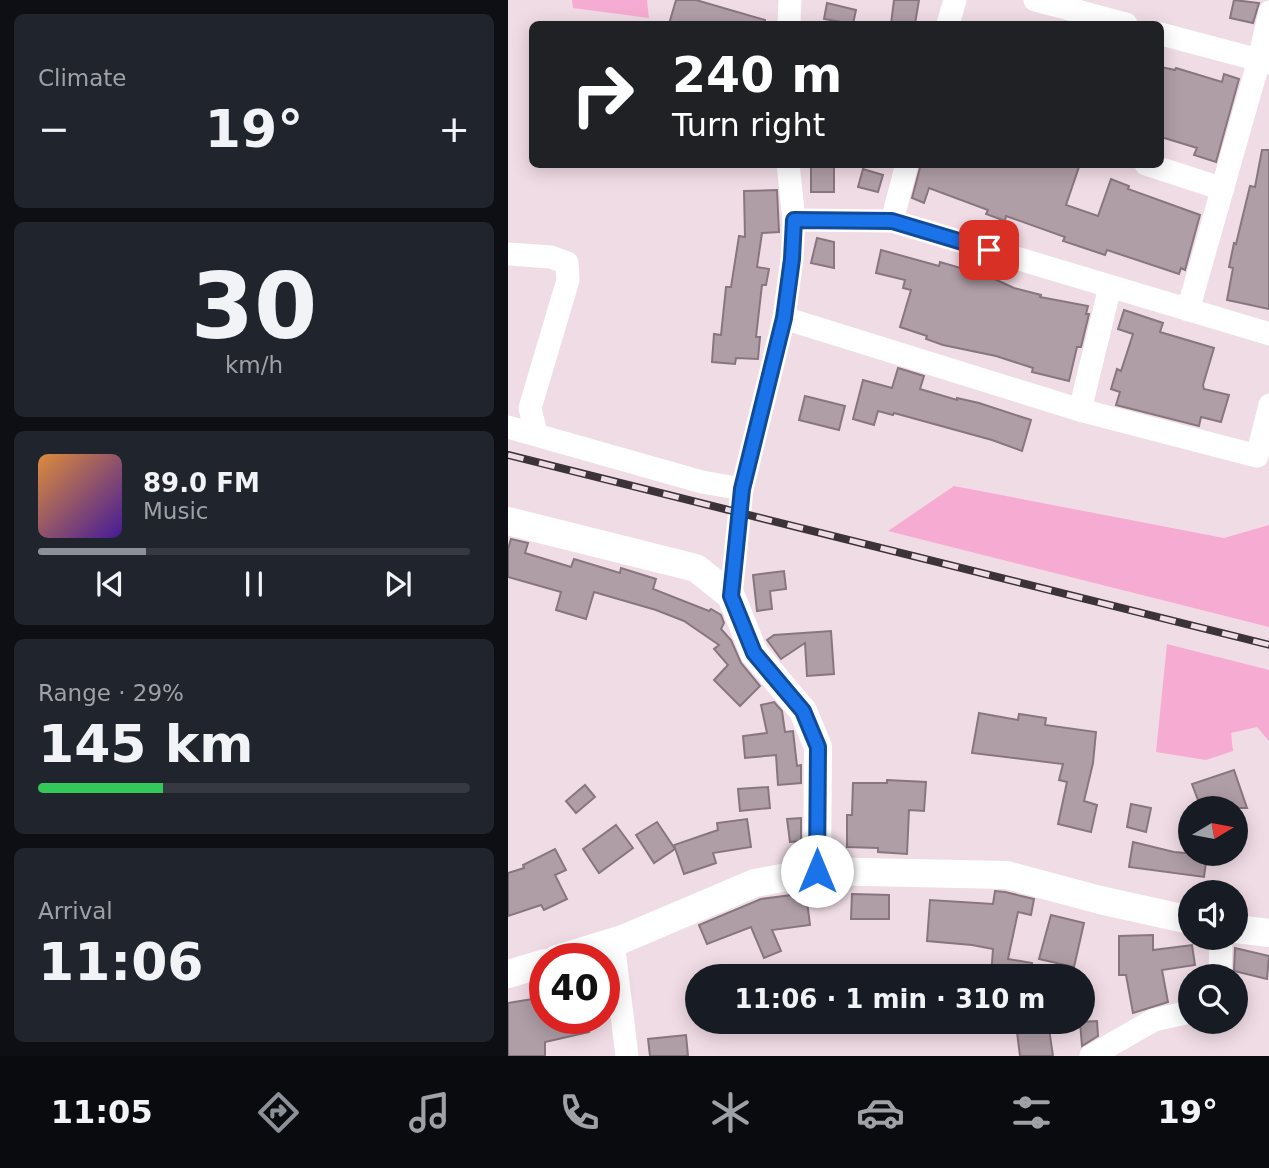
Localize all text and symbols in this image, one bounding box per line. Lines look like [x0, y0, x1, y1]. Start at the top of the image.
text: 240 m [672, 47, 842, 104]
icon: right [557, 49, 648, 140]
text: Climate [38, 65, 127, 91]
text: 19° [205, 99, 303, 159]
text: Turn right [672, 106, 825, 144]
text: − [38, 107, 70, 151]
text: + [438, 107, 470, 151]
pin [959, 220, 1019, 280]
icon: arrive [970, 231, 1008, 269]
text: 30 [191, 254, 317, 359]
text: km/h [225, 352, 283, 378]
text: 89.0 FM [143, 468, 260, 498]
text: Music [143, 498, 208, 524]
icon: previous [91, 565, 129, 603]
icon: pause [235, 565, 273, 603]
icon: next [379, 565, 417, 603]
text: Range · 29% [38, 680, 184, 706]
text: 145 km [38, 714, 253, 774]
north arrow [1178, 796, 1248, 866]
map controls [1178, 796, 1248, 1034]
position arrow [780, 834, 854, 908]
button: sound [1178, 880, 1248, 950]
text: Arrival [38, 898, 113, 924]
text: 11:06 [38, 932, 204, 992]
speed limit sign: 40 [529, 943, 620, 1034]
button: search [1178, 964, 1248, 1034]
text: 11:06 · 1 min · 310 m [735, 984, 1045, 1014]
icon: directions [254, 1088, 303, 1137]
icon: music [405, 1088, 454, 1137]
icon: phone [555, 1088, 604, 1137]
icon: climate [706, 1088, 755, 1137]
icon: car [856, 1088, 905, 1137]
icon: filters [1007, 1088, 1056, 1137]
text: 11:05 [51, 1093, 153, 1131]
text: 19° [1158, 1093, 1218, 1131]

